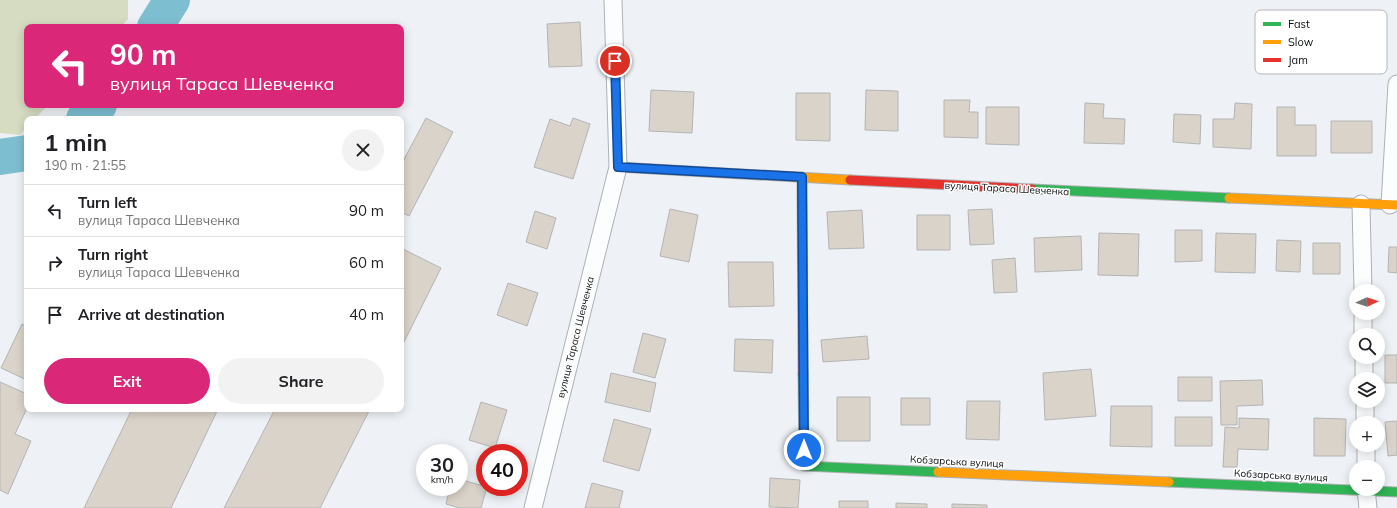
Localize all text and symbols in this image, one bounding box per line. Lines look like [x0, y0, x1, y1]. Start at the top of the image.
legend [1255, 10, 1387, 74]
text: Fast [1288, 17, 1310, 31]
text: Slow [1288, 35, 1314, 49]
text: 90 m [110, 37, 176, 72]
icon: left [44, 40, 96, 92]
pin [598, 44, 632, 78]
icon: arrive [604, 50, 626, 72]
text: Jam [1288, 53, 1308, 67]
text: вулиця Тараса Шевченка [110, 72, 334, 95]
text: 1 min [44, 127, 107, 157]
button: close [342, 129, 384, 171]
text: 190 m · 21:55 [44, 157, 126, 173]
street label: вулиця Тараса Шевченка [944, 179, 1070, 198]
text: Turn left [78, 193, 137, 212]
icon: left [44, 200, 66, 222]
text: 90 m [349, 201, 384, 220]
text: вулиця Тараса Шевченка [78, 212, 240, 228]
text: Turn right [78, 245, 148, 264]
icon: right [44, 252, 66, 274]
text: 60 m [349, 253, 384, 272]
text: вулиця Тараса Шевченка [78, 264, 240, 280]
street label: вулиця Тараса Шевченка [554, 275, 597, 399]
north arrow [1349, 284, 1385, 320]
map controls [1349, 284, 1385, 496]
icon: arrive [44, 304, 66, 326]
text: Arrive at destination [78, 305, 225, 324]
text: 40 m [349, 305, 384, 324]
button: search [1349, 328, 1385, 364]
button: Exit [44, 358, 210, 404]
button: Share [218, 358, 384, 404]
button: layers [1349, 372, 1385, 408]
button: + [1349, 416, 1385, 452]
position arrow [783, 429, 825, 471]
speed limit sign: 40 [476, 444, 528, 496]
text: 30 [430, 452, 454, 477]
street label: Кобзарська вулиця [910, 453, 1004, 470]
button: − [1349, 460, 1385, 496]
street label: Кобзарська вулиця [1234, 467, 1328, 484]
text: km/h [431, 473, 453, 486]

